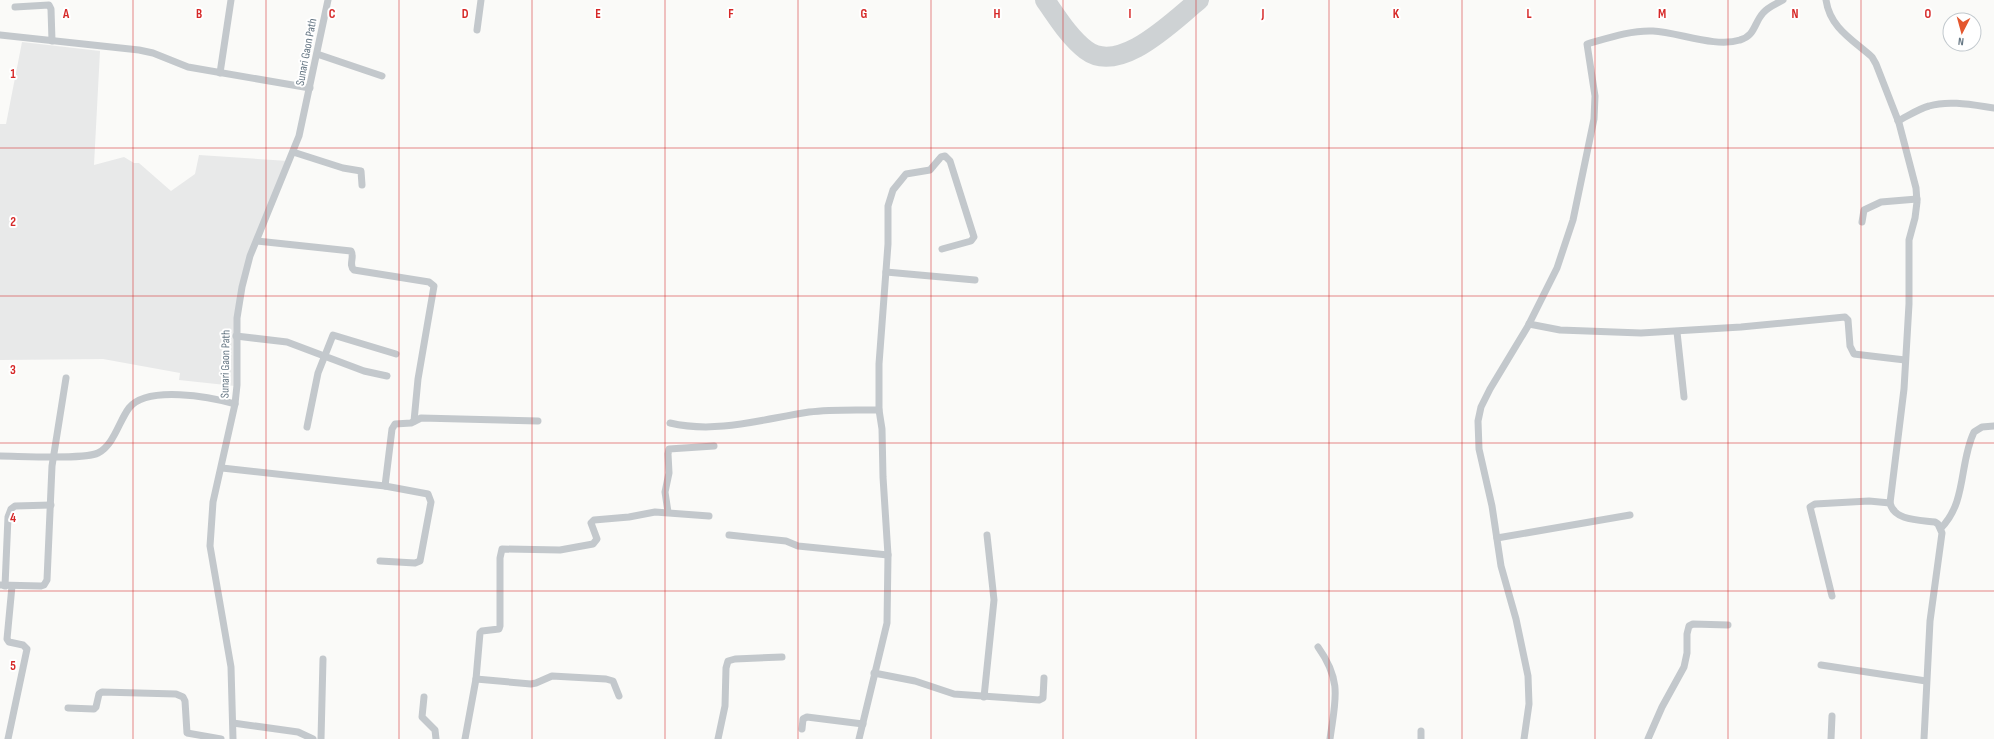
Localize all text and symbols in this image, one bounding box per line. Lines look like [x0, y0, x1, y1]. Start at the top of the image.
text: A [62, 6, 70, 22]
text: B [196, 6, 202, 22]
text: C [329, 6, 336, 22]
text: D [462, 6, 469, 22]
text: E [595, 6, 601, 22]
text: F [728, 6, 734, 22]
text: G [861, 6, 868, 22]
text: H [994, 6, 1001, 22]
text: I [1129, 6, 1132, 22]
text: J [1261, 6, 1265, 22]
text: K [1393, 6, 1400, 22]
text: L [1526, 6, 1532, 22]
text: M [1658, 6, 1666, 22]
text: N [1792, 6, 1799, 22]
text: O [1925, 6, 1932, 22]
north arrow [1942, 12, 1982, 52]
street label: Sunari Gaon Path [293, 17, 320, 87]
text: N [1957, 35, 1965, 48]
text: 1 [10, 66, 16, 82]
text: 2 [10, 214, 16, 230]
street label: Sunari Gaon Path [217, 330, 234, 398]
text: 3 [10, 362, 16, 378]
text: 4 [10, 510, 16, 526]
text: 5 [10, 658, 16, 674]

